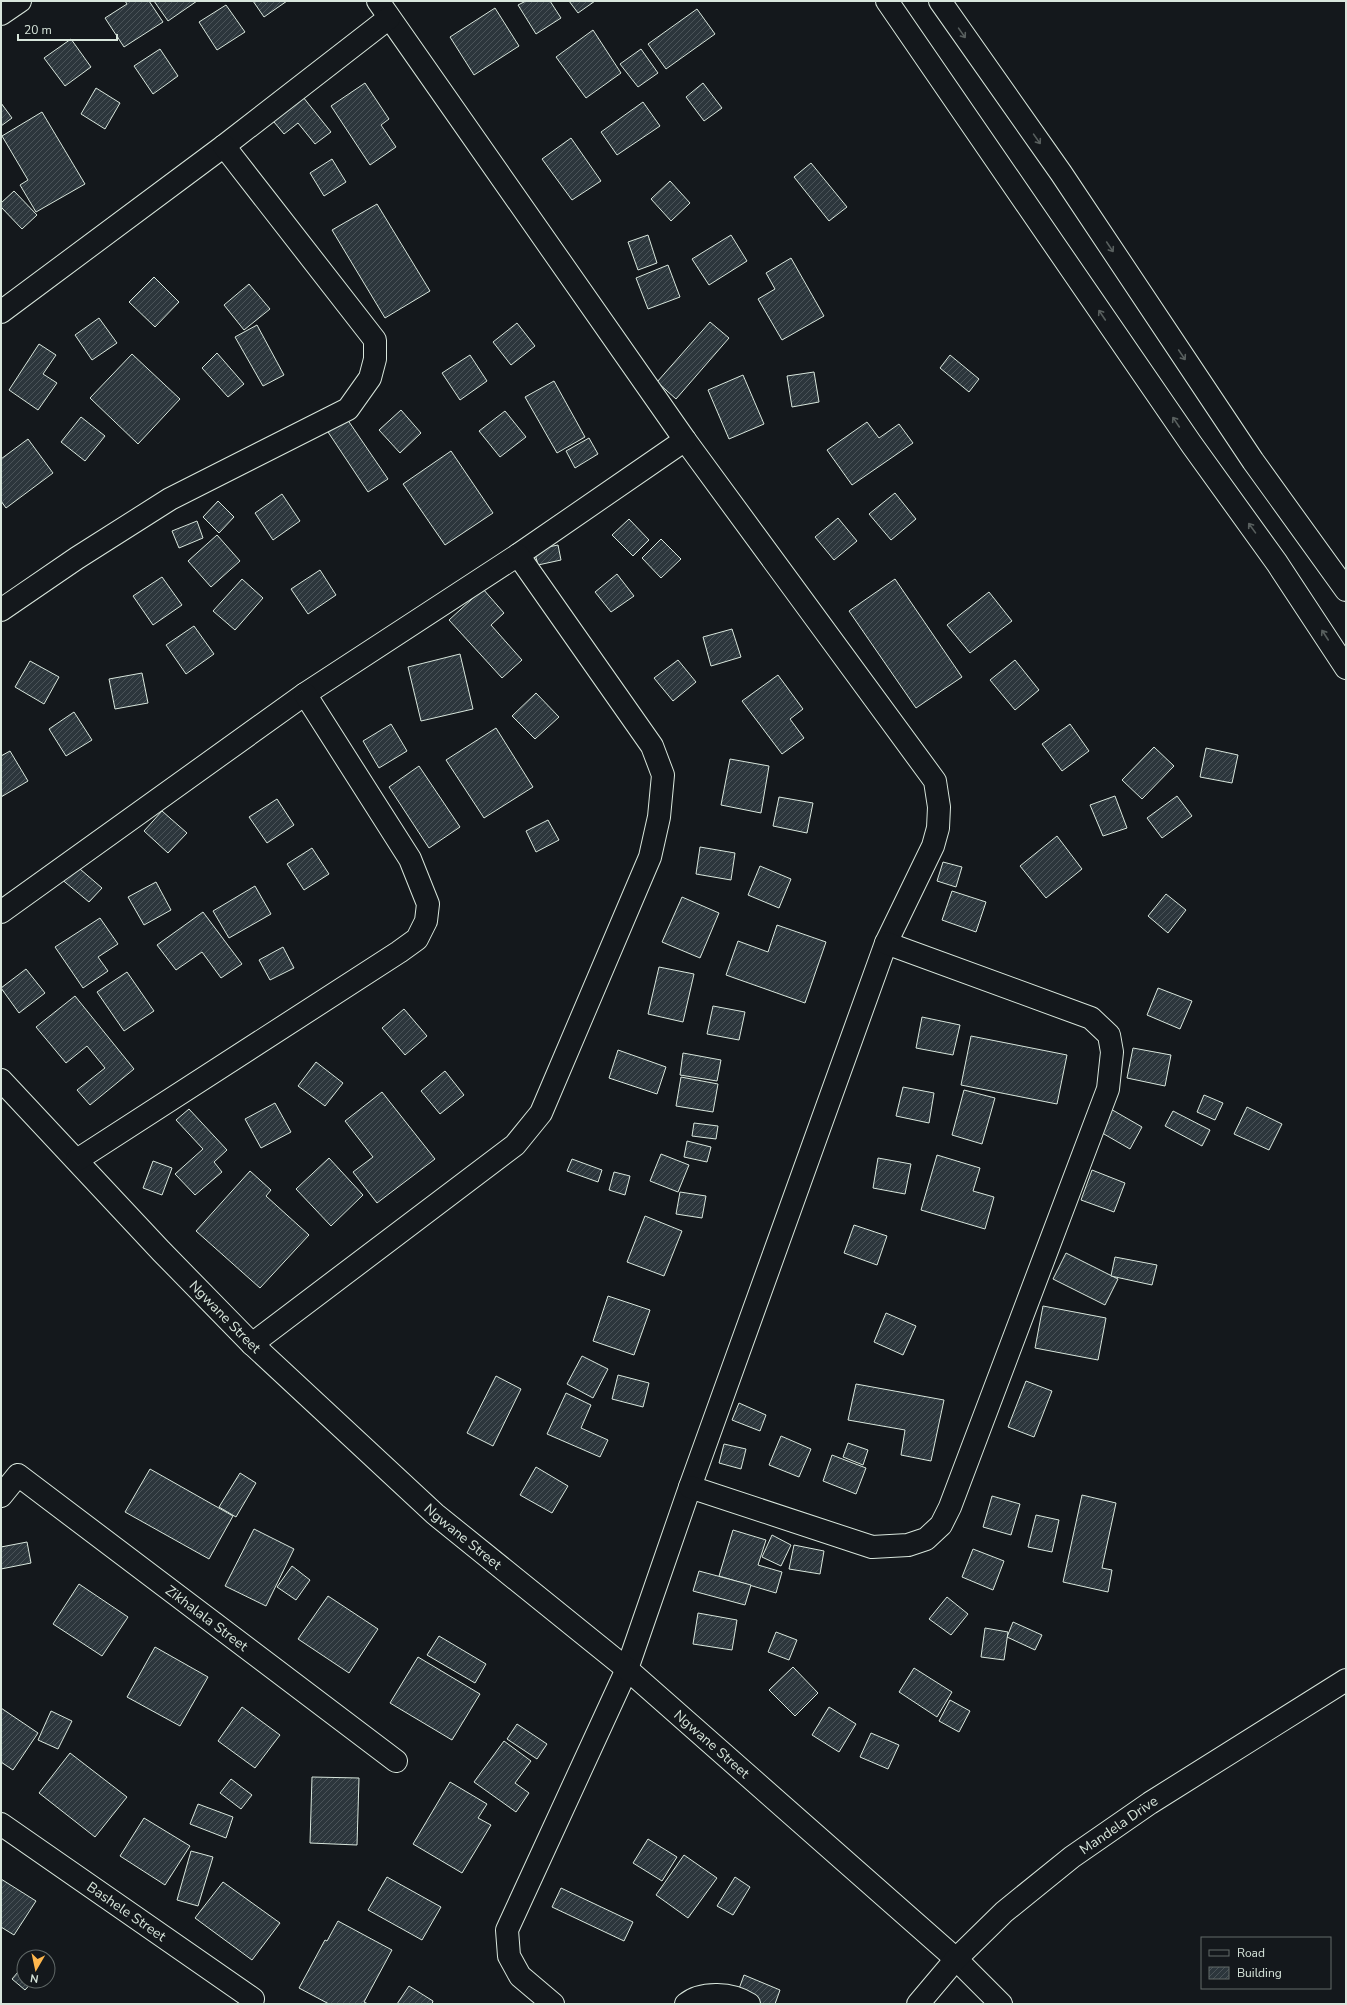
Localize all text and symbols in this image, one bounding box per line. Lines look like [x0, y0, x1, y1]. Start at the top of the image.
scale bar [18, 16, 117, 42]
text: 20 m [24, 22, 52, 38]
one-way arrow [958, 27, 966, 38]
one-way arrow [1033, 133, 1041, 144]
one-way arrow [1106, 241, 1114, 252]
one-way arrow [1098, 310, 1106, 321]
one-way arrow [1179, 349, 1187, 361]
one-way arrow [1172, 417, 1180, 428]
one-way arrow [1248, 522, 1256, 533]
one-way arrow [1321, 630, 1329, 641]
street label: Ngwane Street [185, 1276, 265, 1357]
street label: Ngwane Street [420, 1499, 506, 1574]
street label: Zikhalala Street [162, 1581, 252, 1655]
street label: Ngwane Street [670, 1705, 754, 1782]
street label: Mandela Drive [1075, 1791, 1161, 1859]
street label: Bashele Street [83, 1877, 170, 1945]
legend [1201, 1937, 1331, 1989]
text: Road [1237, 1945, 1265, 1961]
north arrow [16, 1949, 56, 1989]
text: Building [1237, 1965, 1282, 1981]
text: N [29, 1970, 40, 1986]

